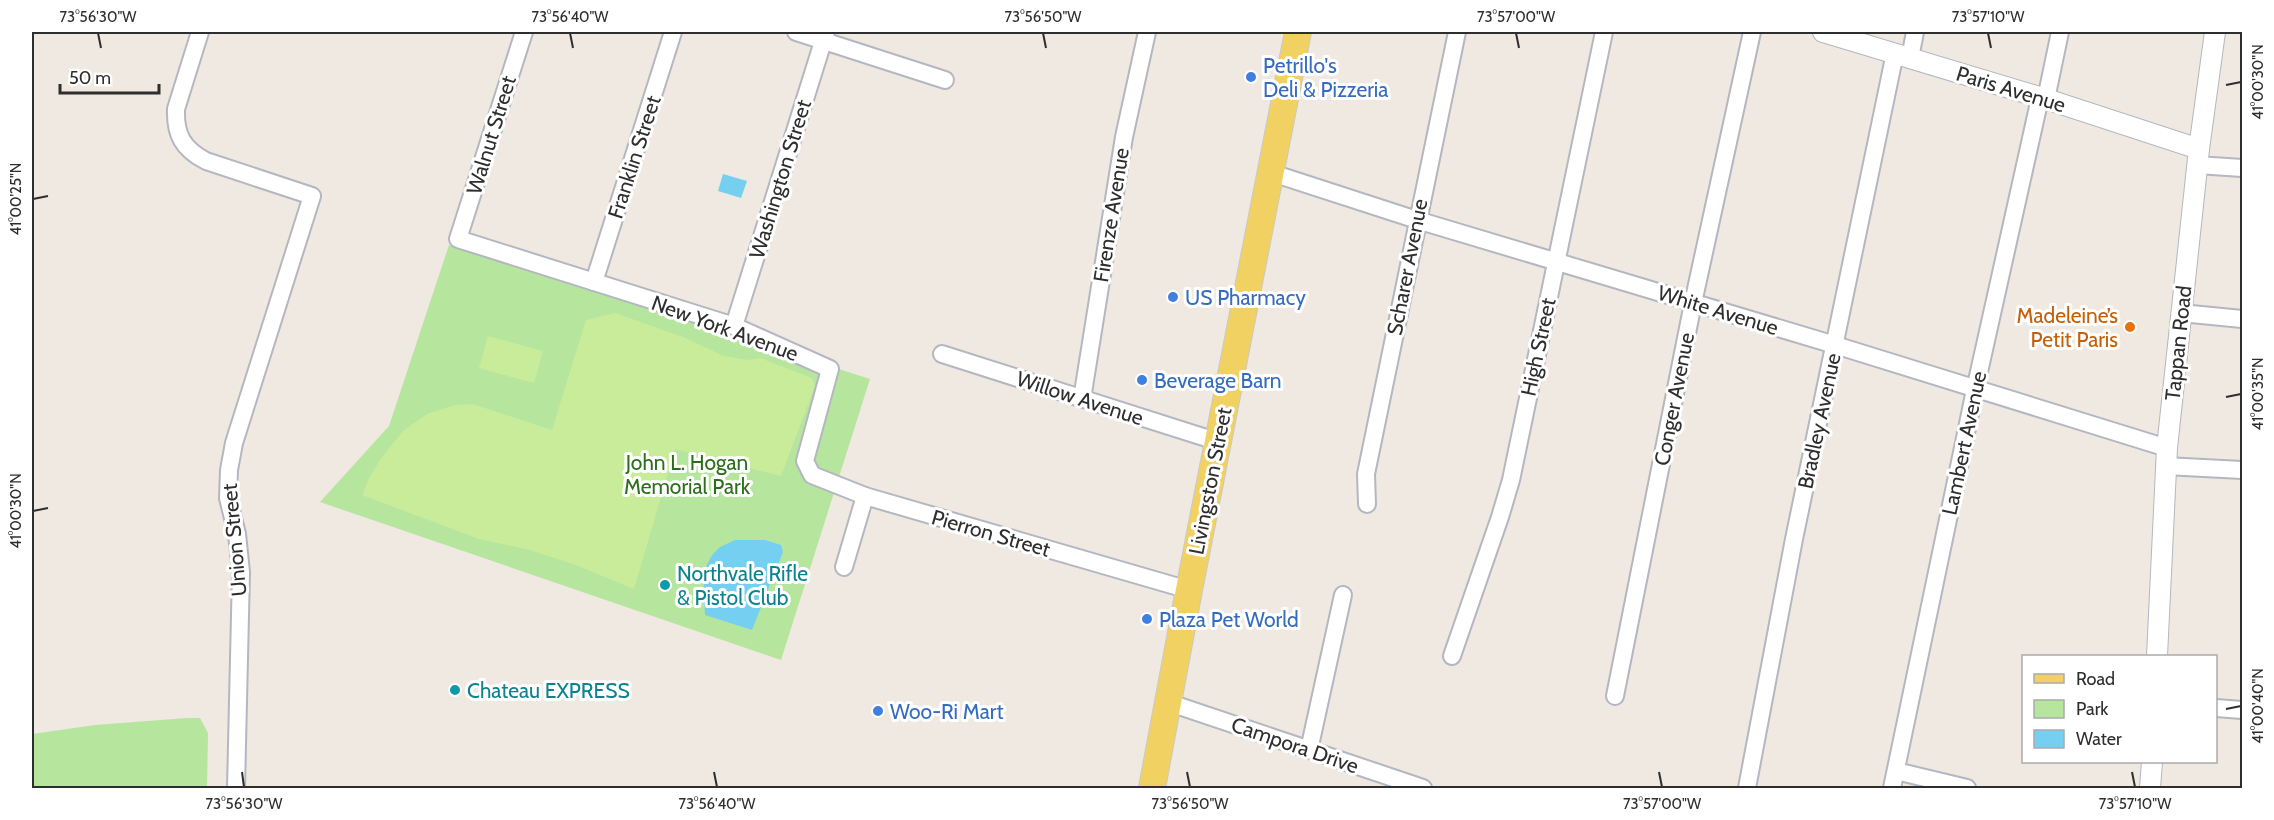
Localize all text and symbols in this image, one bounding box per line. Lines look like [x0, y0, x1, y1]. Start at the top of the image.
text: 73°56'30"W [60, 8, 137, 26]
text: 73°56'40"W [531, 8, 609, 26]
text: 73°56'50"W [1005, 8, 1082, 26]
text: 73°57'00"W [1477, 8, 1556, 26]
text: 73°57'10"W [1952, 8, 2025, 26]
text: 41°00'30"N [2249, 44, 2267, 120]
place label: Petrillo's Deli & Pizzeria [1263, 53, 1388, 102]
scale bar [60, 57, 159, 95]
street label: Paris Avenue [1953, 61, 2069, 118]
text: 50 m [69, 67, 111, 89]
marker: Petrillo's Deli & Pizzeria [1244, 70, 1258, 84]
street label: Walnut Street [461, 73, 521, 197]
street label: Franklin Street [602, 92, 666, 222]
street label: Washington Street [744, 97, 816, 261]
street label: Firenze Avenue [1088, 146, 1134, 284]
text: 41°00'25"N [7, 163, 25, 235]
street label: Scharer Avenue [1382, 196, 1433, 337]
street label: White Avenue [1655, 280, 1782, 340]
street label: Tappan Road [2160, 284, 2196, 402]
place label: US Pharmacy [1185, 285, 1306, 310]
street label: New York Avenue [648, 290, 802, 366]
marker: US Pharmacy [1166, 290, 1180, 304]
street label: High Street [1515, 296, 1561, 398]
place label: Madeleine’s Petit Paris [2016, 303, 2118, 352]
marker: Madeleine’s Petit Paris [2123, 320, 2137, 334]
street label: Conger Avenue [1649, 330, 1699, 468]
street label: Bradley Avenue [1792, 351, 1846, 491]
text: 41°00'35"N [2249, 357, 2267, 431]
street label: Willow Avenue [1013, 366, 1147, 430]
place label: Beverage Barn [1154, 368, 1282, 393]
street label: Lambert Avenue [1937, 369, 1992, 517]
marker: Beverage Barn [1135, 373, 1149, 387]
street label: Livingston Street [1183, 405, 1237, 557]
park label: John L. Hogan Memorial Park [624, 450, 751, 499]
text: 41°00'30"N [7, 473, 25, 549]
street label: Union Street [217, 483, 251, 597]
street label: Pierron Street [929, 504, 1053, 562]
place label: Northvale Rifle & Pistol Club [677, 561, 808, 610]
marker: Northvale Rifle & Pistol Club [658, 578, 672, 592]
place label: Plaza Pet World [1159, 607, 1299, 632]
marker: Plaza Pet World [1140, 612, 1154, 626]
legend [2022, 655, 2217, 763]
text: Road [2076, 668, 2115, 690]
text: 41°00'40"N [2249, 668, 2267, 744]
place label: Chateau EXPRESS [467, 678, 630, 703]
marker: Chateau EXPRESS [448, 683, 462, 697]
text: Park [2076, 698, 2109, 720]
place label: Woo-Ri Mart [890, 699, 1003, 724]
marker: Woo-Ri Mart [871, 704, 885, 718]
street label: Campora Drive [1228, 712, 1362, 779]
text: Water [2076, 728, 2122, 750]
text: 73°56'30"W [206, 795, 283, 813]
text: 73°56'40"W [678, 795, 756, 813]
text: 73°56'50"W [1152, 795, 1229, 813]
text: 73°57'00"W [1623, 795, 1702, 813]
text: 73°57'10"W [2099, 795, 2172, 813]

